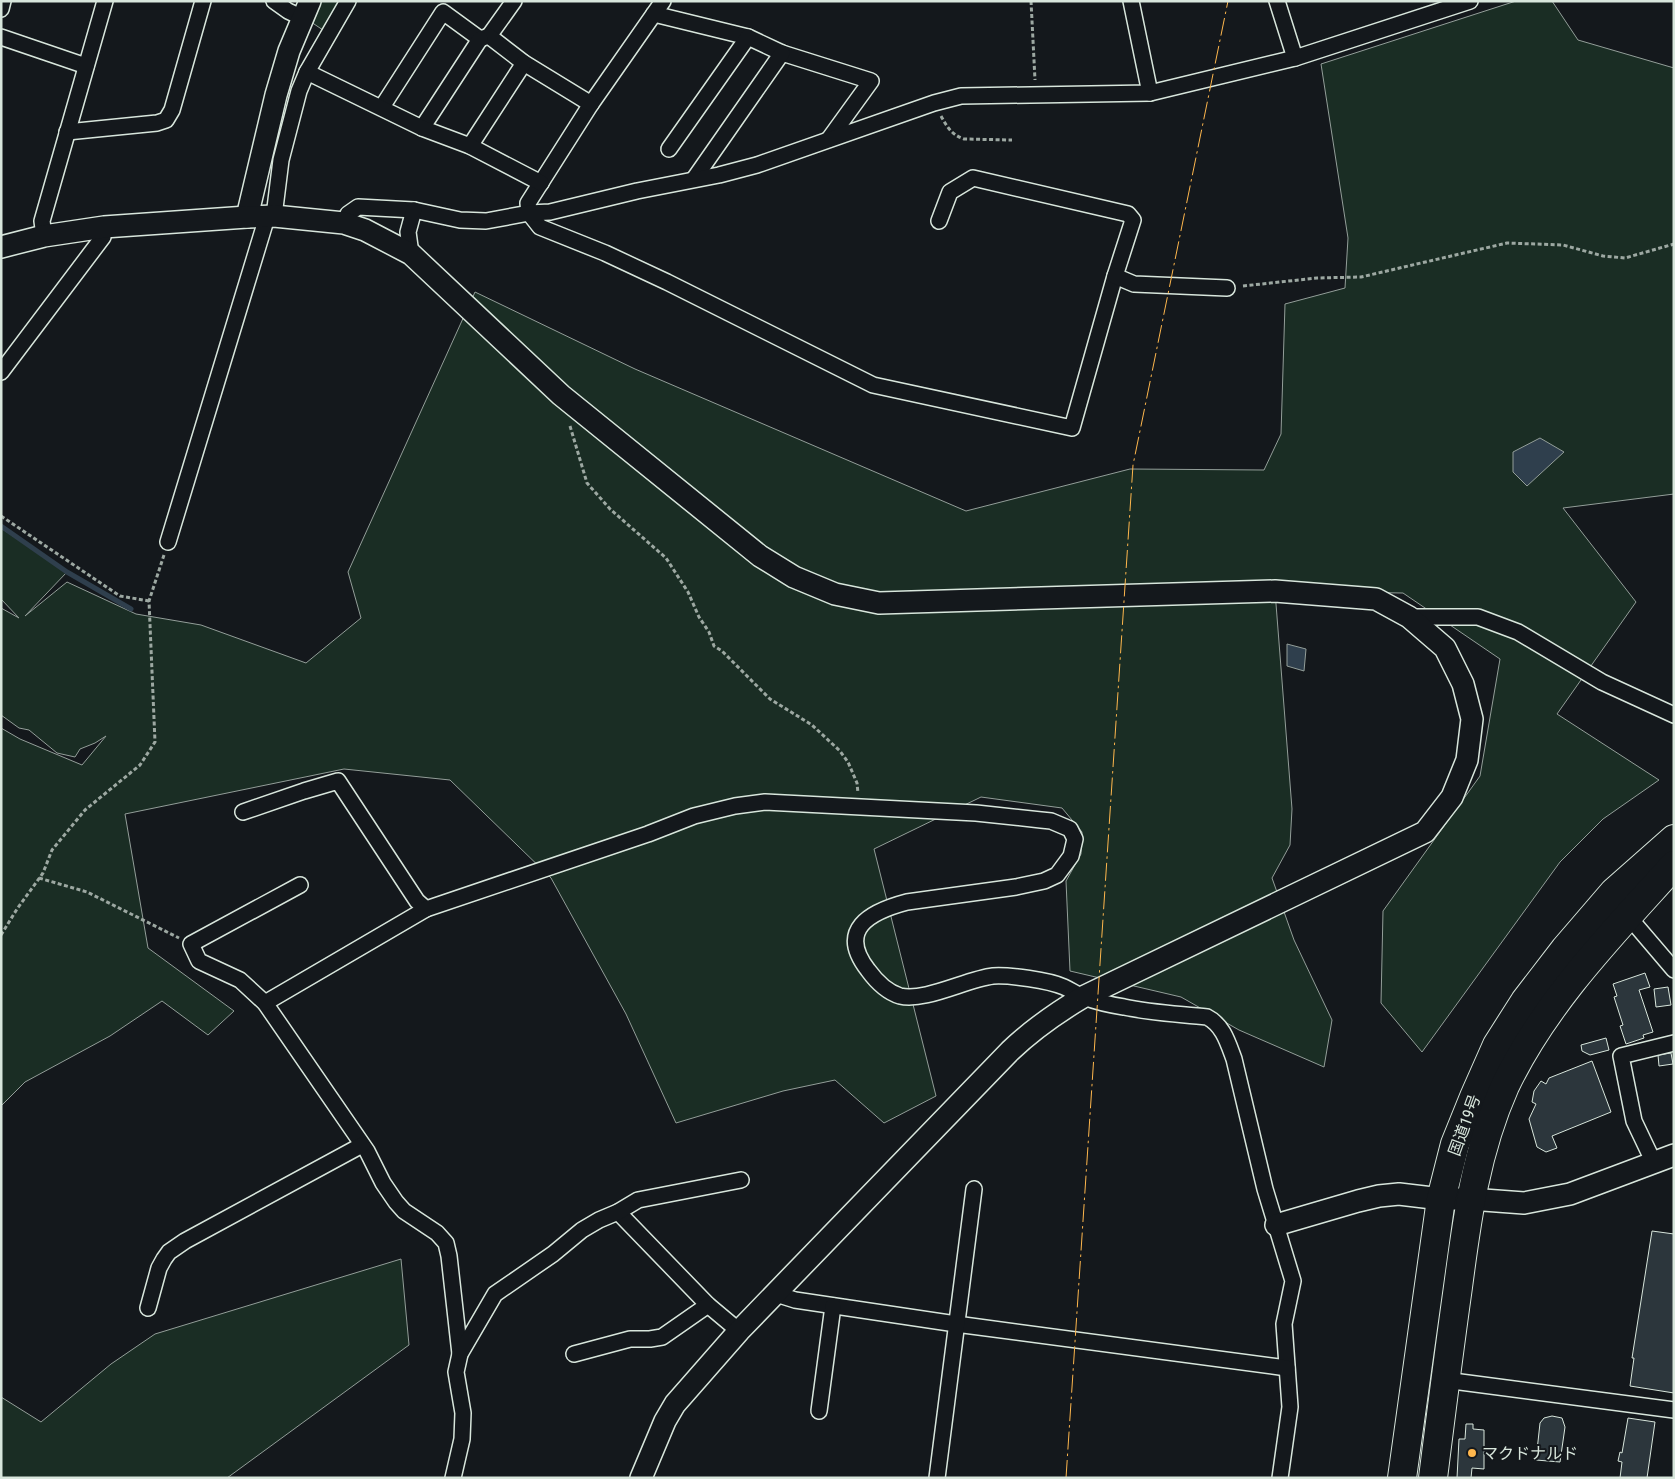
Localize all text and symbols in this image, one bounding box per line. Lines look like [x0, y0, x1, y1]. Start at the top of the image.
street label: 国道19号 [1445, 1092, 1484, 1158]
place label: マクドナルド [1482, 1444, 1578, 1463]
marker: マクドナルド [1466, 1447, 1478, 1459]

